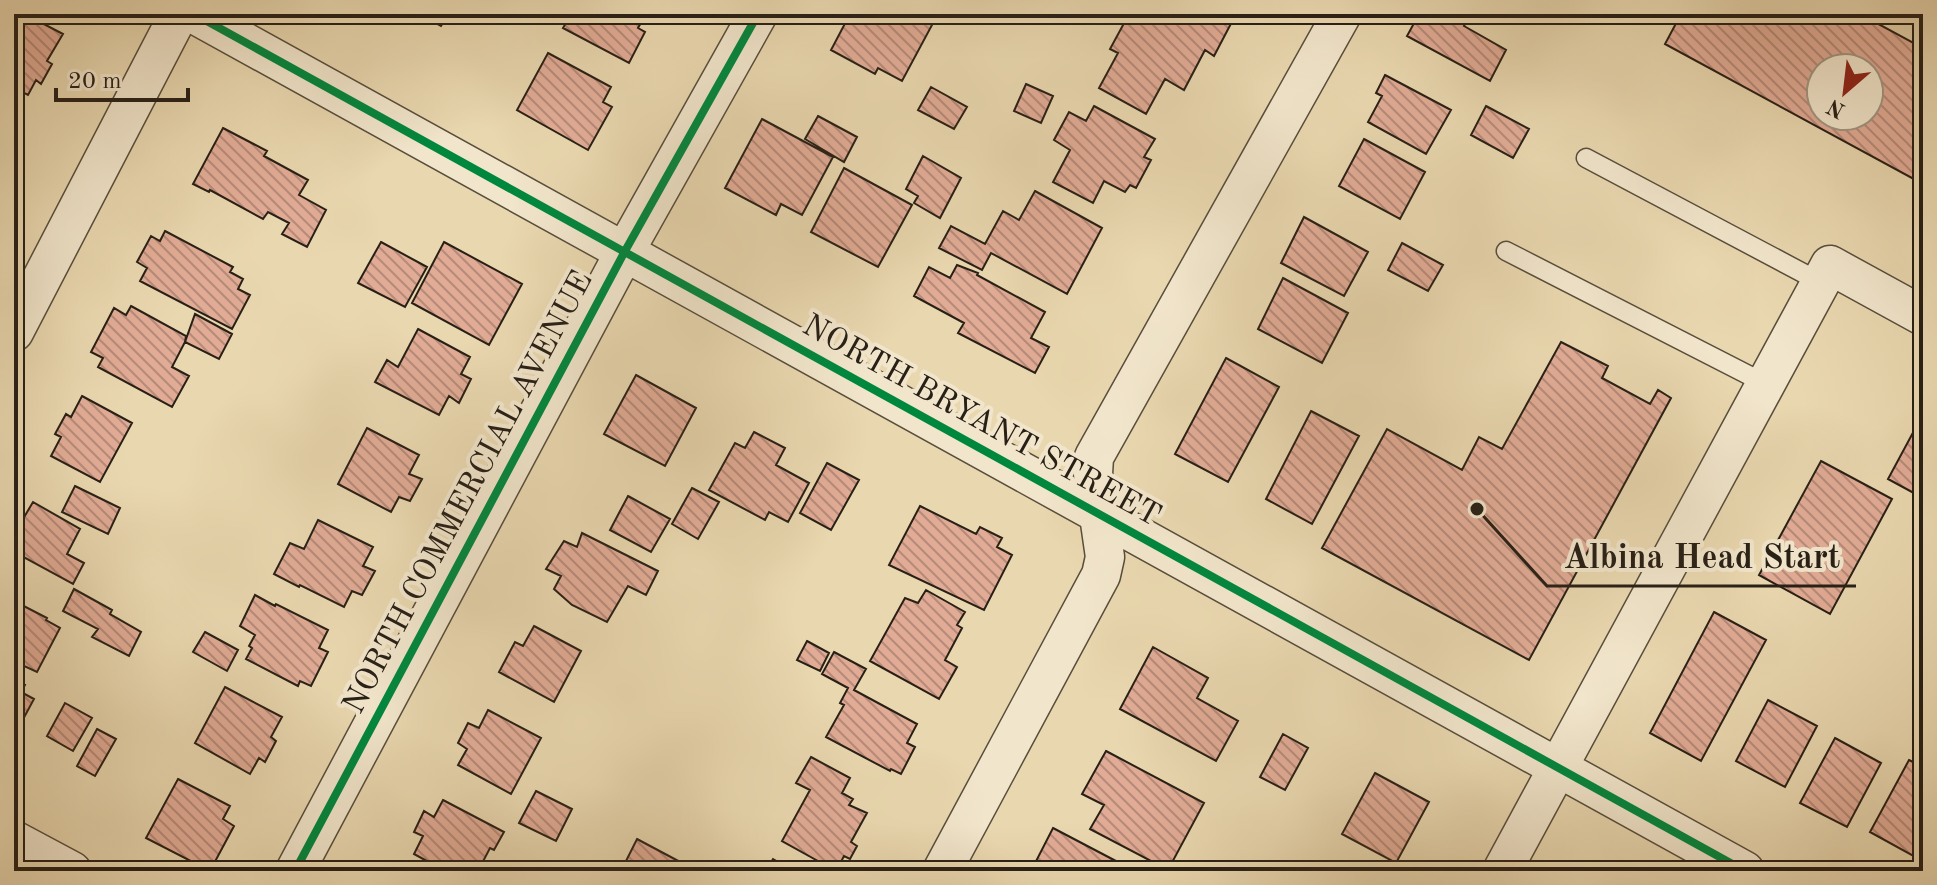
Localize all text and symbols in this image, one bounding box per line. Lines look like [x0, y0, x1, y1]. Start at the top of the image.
scale bar [56, 52, 188, 102]
north arrow [1805, 52, 1885, 132]
text: 20 m [68, 70, 122, 94]
text: N [1824, 94, 1849, 122]
street label: NORTH COMMERCIAL AVENUE [338, 267, 600, 719]
street label: NORTH BRYANT STREET [797, 310, 1165, 534]
callout: Albina Head Start [1547, 528, 1856, 586]
text: Albina Head Start [1564, 542, 1840, 576]

